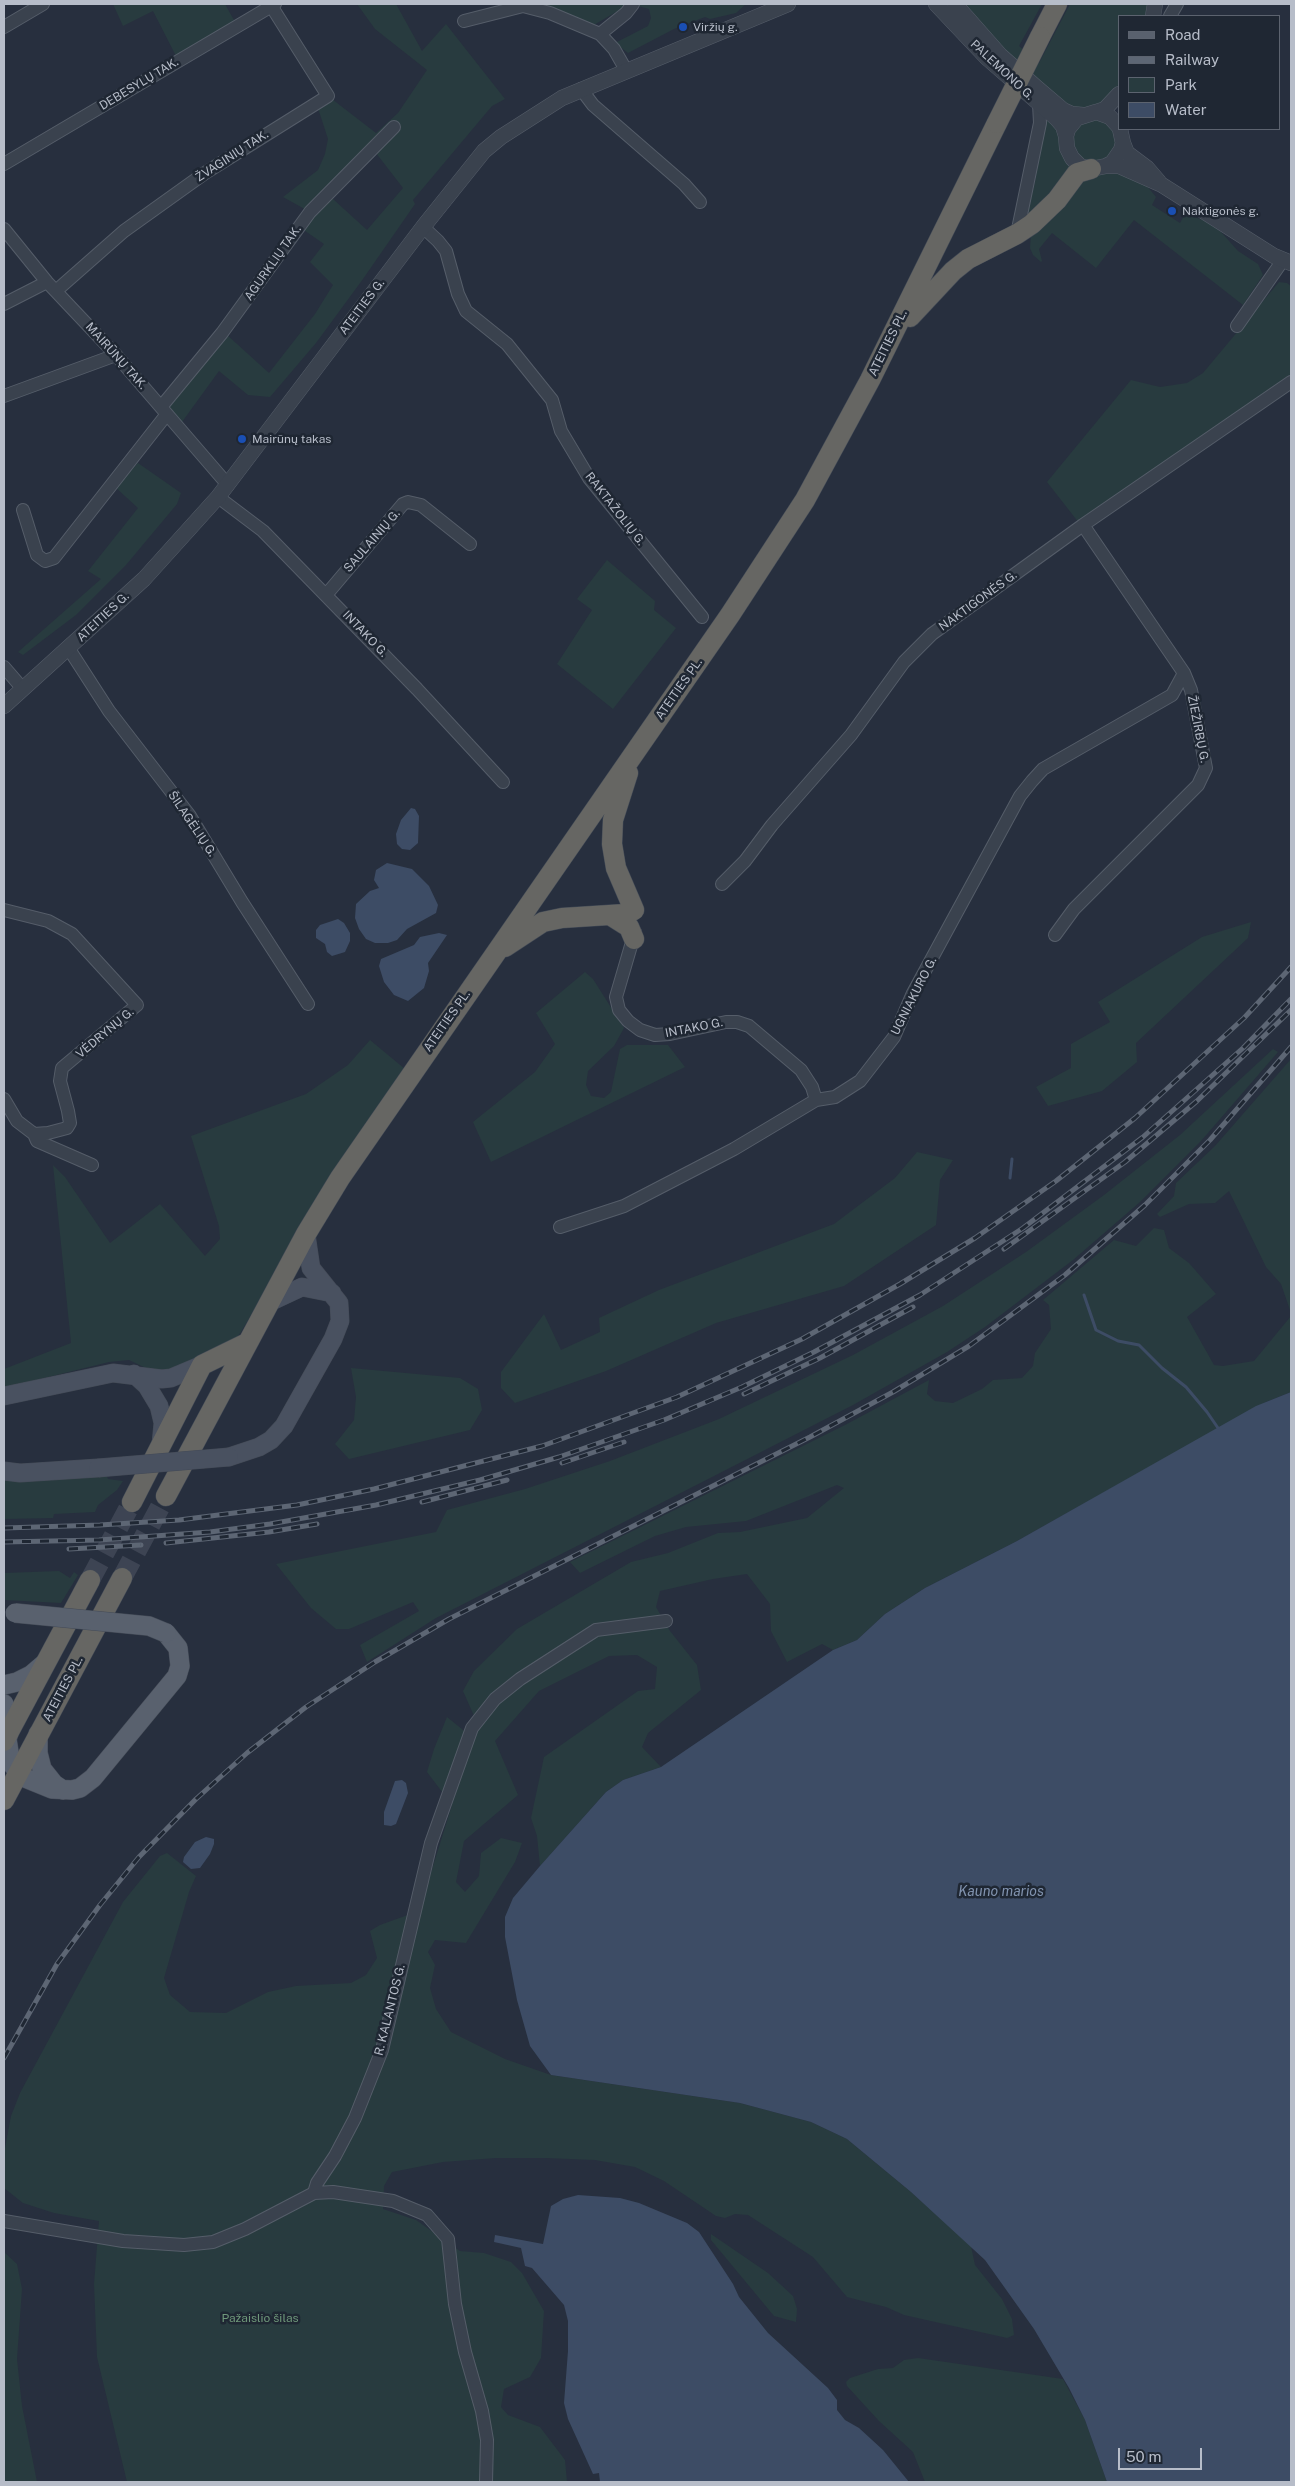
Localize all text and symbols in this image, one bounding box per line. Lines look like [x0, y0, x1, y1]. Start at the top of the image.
legend [1118, 15, 1280, 130]
place label: Viržių g. [693, 20, 738, 34]
marker: Viržių g. [677, 21, 689, 33]
text: Road [1165, 26, 1201, 43]
street label: PALEMONO G. [967, 37, 1037, 103]
text: Railway [1165, 51, 1219, 68]
street label: DEBESYLŲ TAK. [97, 55, 181, 113]
text: Park [1165, 76, 1197, 93]
text: Water [1165, 101, 1207, 118]
street label: ŽVAGINIŲ TAK. [193, 127, 271, 185]
place label: Naktigonės g. [1182, 204, 1259, 218]
marker: Naktigonės g. [1166, 205, 1178, 217]
street label: AGURKLIŲ TAK. [242, 223, 304, 303]
street label: ATEITIES G. [336, 276, 388, 338]
street label: ATEITIES PL. [866, 308, 910, 378]
street label: MAIRŪNŲ TAK. [82, 320, 150, 392]
place label: Mairūnų takas [252, 432, 331, 446]
marker: Mairūnų takas [236, 433, 248, 445]
street label: RAKTAŽOLIŲ G. [582, 469, 648, 549]
street label: SAULAINIŲ G. [341, 507, 403, 575]
street label: NAKTIGONĖS G. [936, 568, 1020, 634]
street label: ATEITIES G. [74, 589, 132, 645]
street label: INTAKO G. [340, 608, 390, 660]
street label: ATEITIES PL. [653, 655, 705, 723]
street label: ŽIEŽIRBŲ G. [1184, 694, 1212, 764]
street label: ŠILAGĖLIŲ G. [165, 788, 219, 860]
street label: UGNIAKURO G. [888, 955, 940, 1037]
street label: ATEITIES PL. [421, 987, 473, 1055]
street label: VĖDRYNŲ G. [73, 1005, 137, 1061]
street label: INTAKO G. [664, 1015, 724, 1041]
street label: ATEITIES PL. [40, 1654, 86, 1724]
water label: Kauno marios [958, 1884, 1044, 1900]
street label: R. KALANTOS G. [372, 1963, 408, 2057]
park label: Pažaislio šilas [221, 2311, 299, 2325]
scale bar [1120, 2438, 1204, 2470]
text: 50 m [1126, 2448, 1161, 2465]

